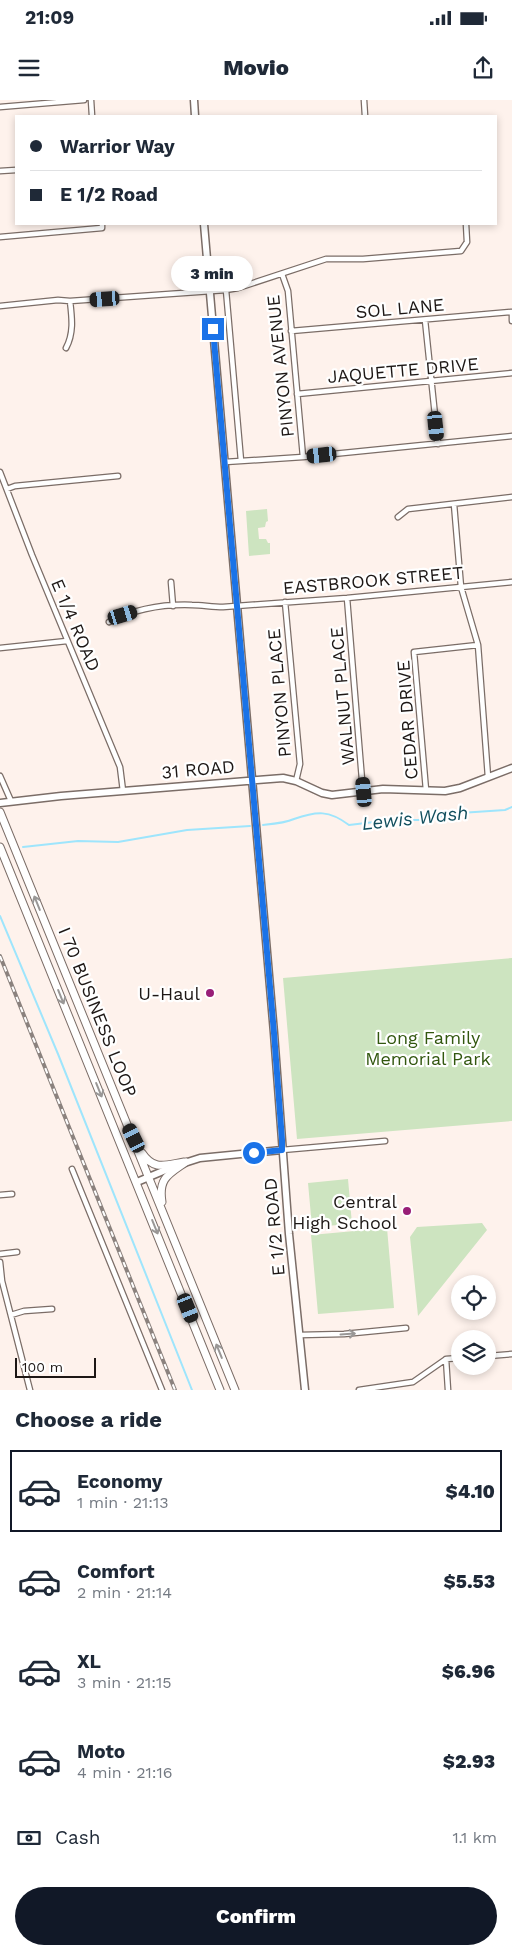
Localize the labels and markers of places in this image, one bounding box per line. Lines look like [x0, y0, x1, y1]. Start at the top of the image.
place label: U-Haul [138, 983, 200, 1004]
marker: U-Haul [204, 987, 216, 999]
place label: Central High School [292, 1191, 397, 1233]
marker: Central High School [401, 1205, 413, 1217]

